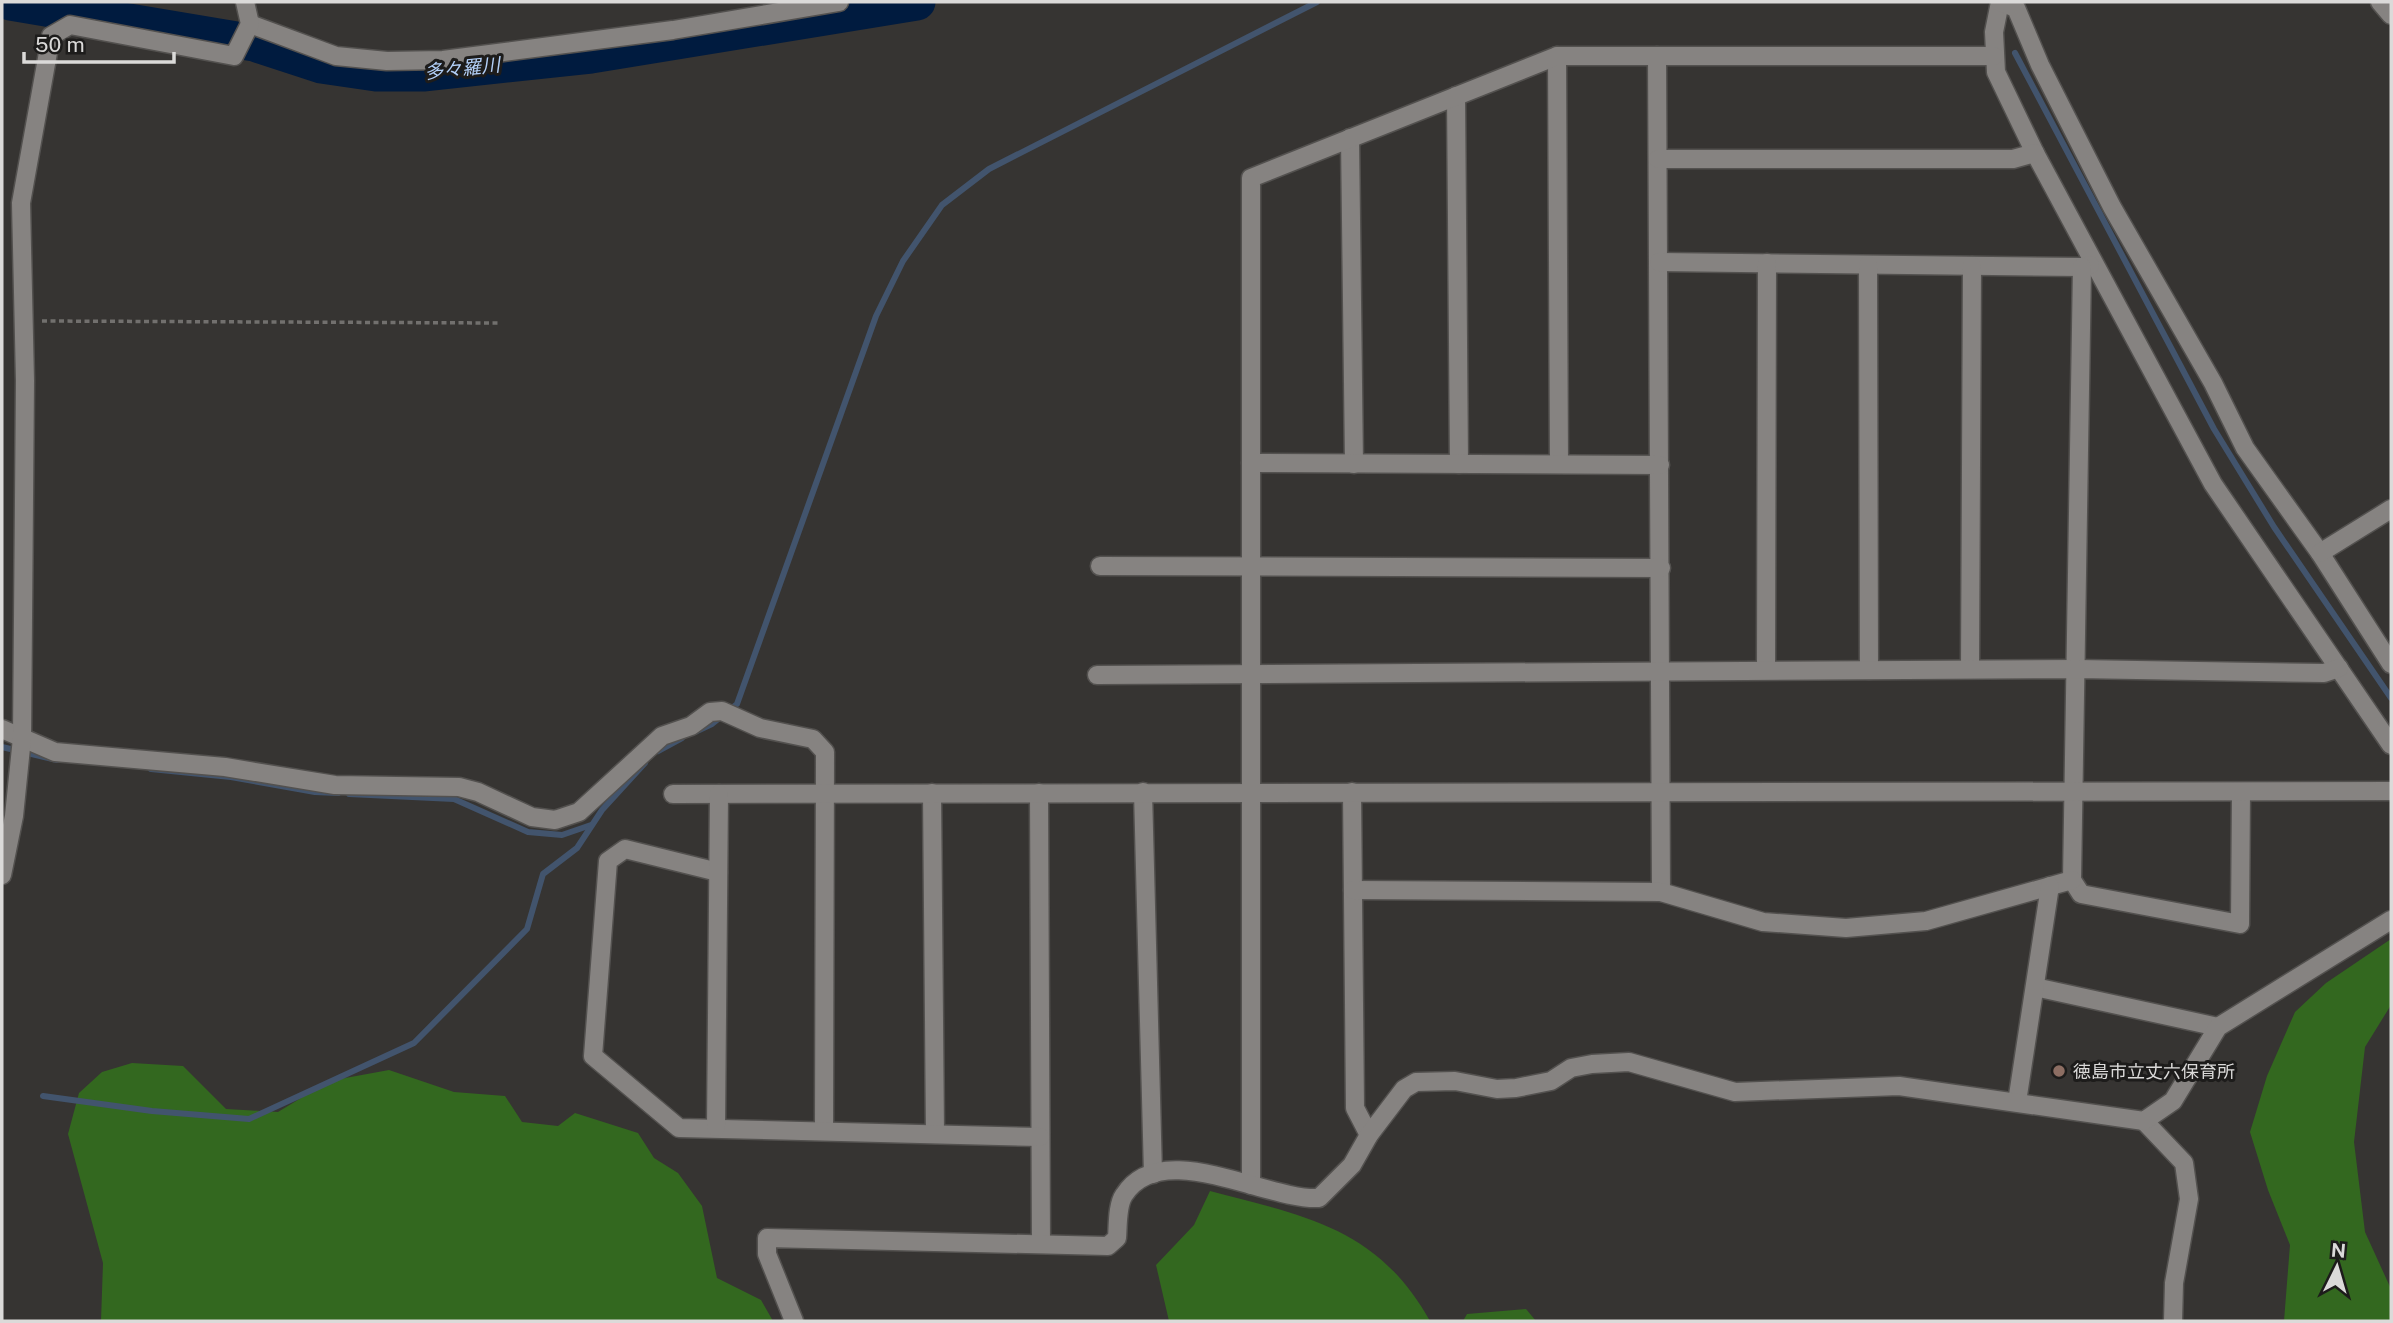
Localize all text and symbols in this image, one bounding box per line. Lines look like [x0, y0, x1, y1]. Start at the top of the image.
scale bar [24, 21, 175, 65]
text: 50 m [35, 32, 85, 57]
water label: 多々羅川 [423, 53, 503, 83]
place label: 徳島市立丈六保育所 [2073, 1061, 2235, 1082]
marker: 徳島市立丈六保育所 [2051, 1063, 2067, 1079]
north arrow [2302, 1232, 2372, 1302]
text: N [2330, 1238, 2347, 1262]

